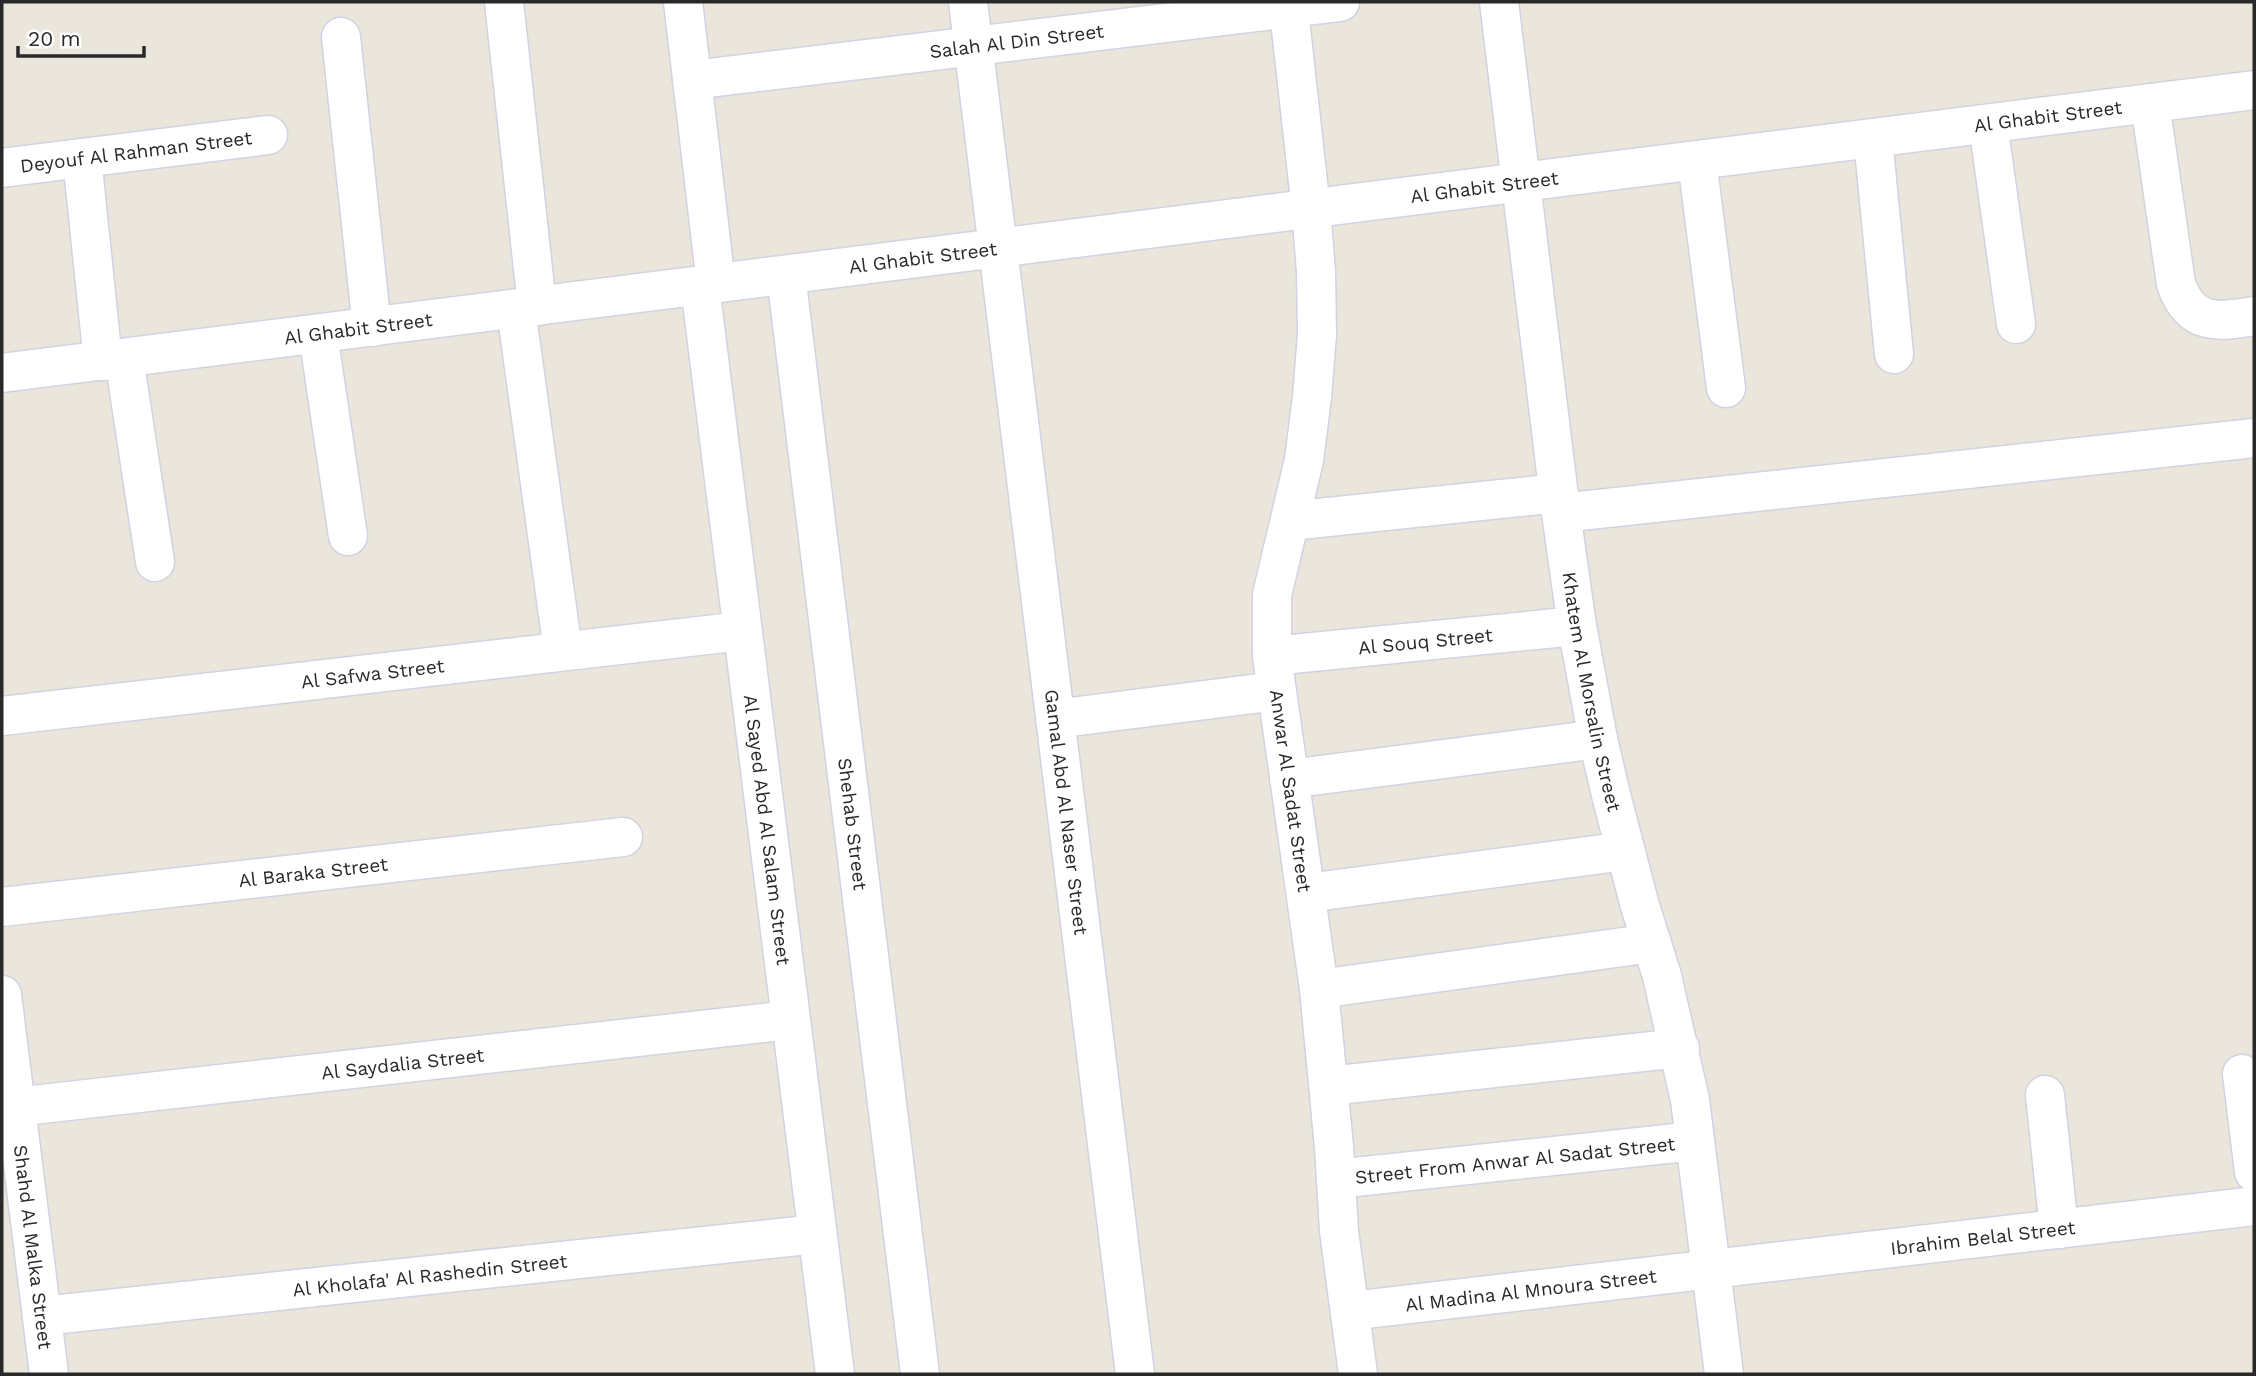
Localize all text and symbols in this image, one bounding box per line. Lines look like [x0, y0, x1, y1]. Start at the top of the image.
scale bar [18, 14, 144, 58]
street label: Salah Al Din Street [928, 19, 1105, 63]
text: 20 m [28, 26, 80, 51]
street label: Al Ghabit Street [1972, 95, 2123, 137]
street label: Deyouf Al Rahman Street [19, 126, 253, 177]
street label: Al Ghabit Street [1409, 166, 1560, 207]
street label: Al Ghabit Street [847, 237, 998, 278]
street label: Al Ghabit Street [283, 308, 434, 349]
street label: Khatem Al Morsalin Street [1558, 570, 1626, 814]
street label: Al Souq Street [1357, 623, 1494, 659]
street label: Al Safwa Street [300, 654, 445, 693]
street label: Gamal Abd Al Naser Street [1040, 688, 1093, 936]
street label: Anwar Al Sadat Street [1265, 688, 1317, 894]
street label: Al Sayed Abd Al Salam Street [739, 693, 796, 966]
street label: Shehab Street [833, 756, 872, 891]
street label: Al Baraka Street [237, 852, 389, 892]
street label: Al Saydalia Street [320, 1043, 485, 1084]
street label: Street From Anwar Al Sadat Street [1354, 1132, 1676, 1188]
street label: Shahd Al Malka Street [9, 1144, 57, 1351]
street label: Ibrahim Belal Street [1889, 1215, 2076, 1260]
street label: Al Kholafa' Al Rashedin Street [291, 1249, 568, 1301]
street label: Al Madina Al Mnoura Street [1404, 1264, 1658, 1316]

